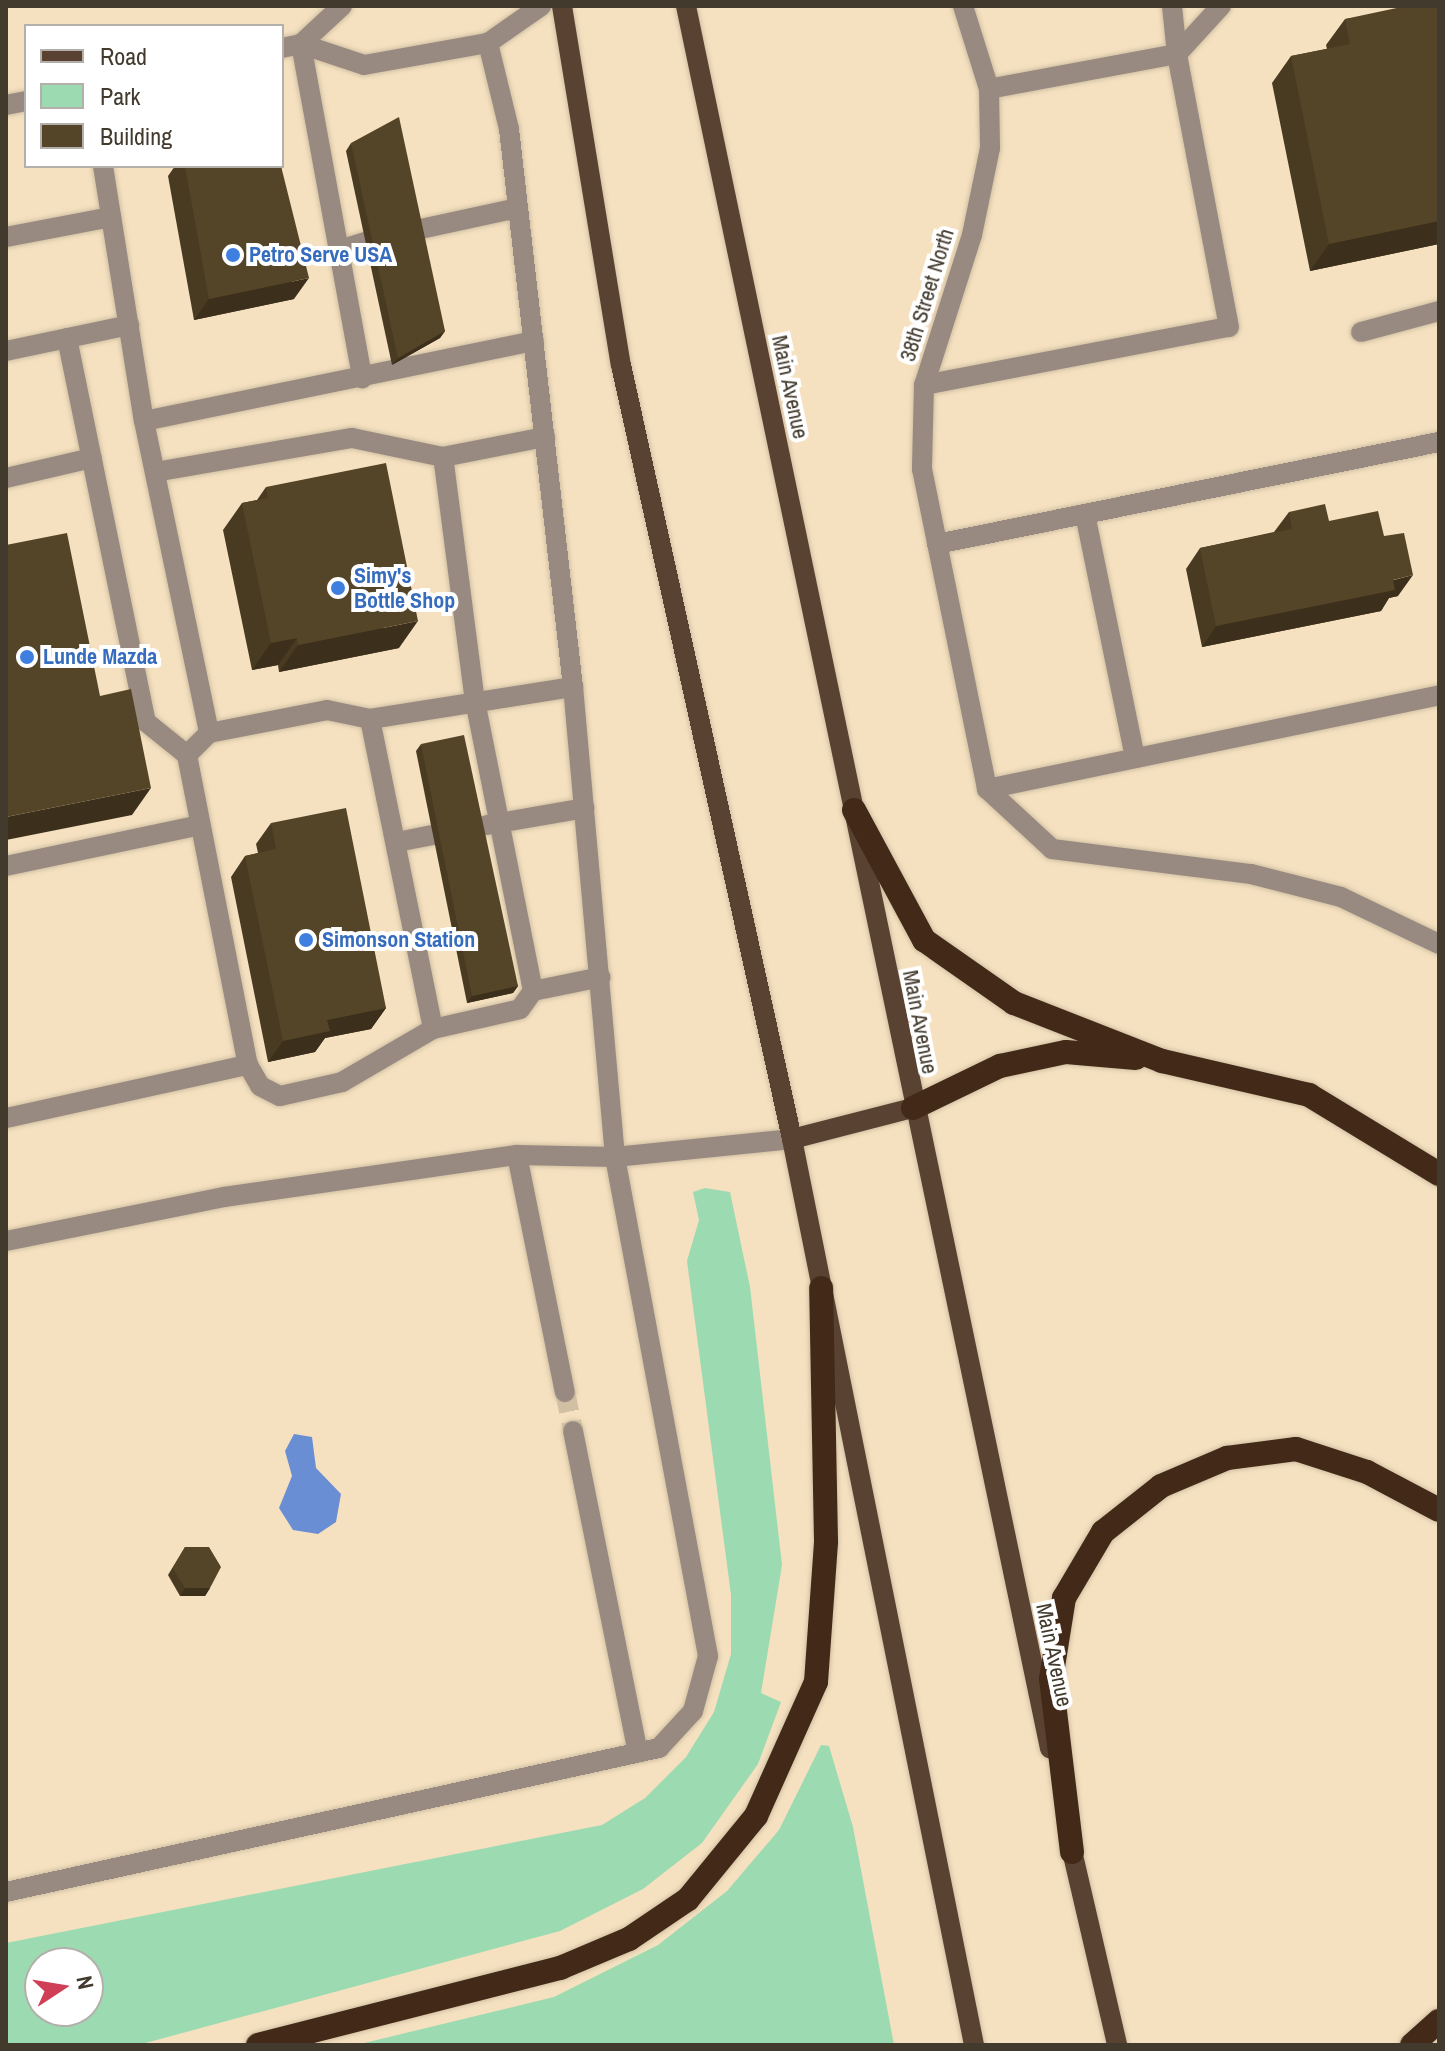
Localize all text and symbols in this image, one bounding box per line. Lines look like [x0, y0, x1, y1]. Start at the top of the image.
legend [24, 24, 284, 168]
text: Road [100, 40, 147, 72]
text: Park [100, 80, 140, 112]
text: Building [100, 120, 172, 152]
street label: 38th Street North [894, 225, 960, 365]
place label: Petro Serve USA [249, 242, 392, 268]
marker: Petro Serve USA [224, 246, 242, 264]
street label: Main Avenue [766, 332, 814, 442]
place label: Simy's Bottle Shop [354, 562, 455, 614]
marker: Simy's Bottle Shop [329, 579, 347, 597]
place label: Lunde Mazda [43, 644, 157, 670]
marker: Lunde Mazda [18, 648, 36, 666]
place label: Simonson Station [322, 927, 475, 953]
marker: Simonson Station [297, 931, 315, 949]
street label: Main Avenue [897, 967, 943, 1077]
street label: Main Avenue [1030, 1600, 1078, 1710]
north arrow [24, 1947, 104, 2027]
text: N [69, 1973, 102, 1992]

